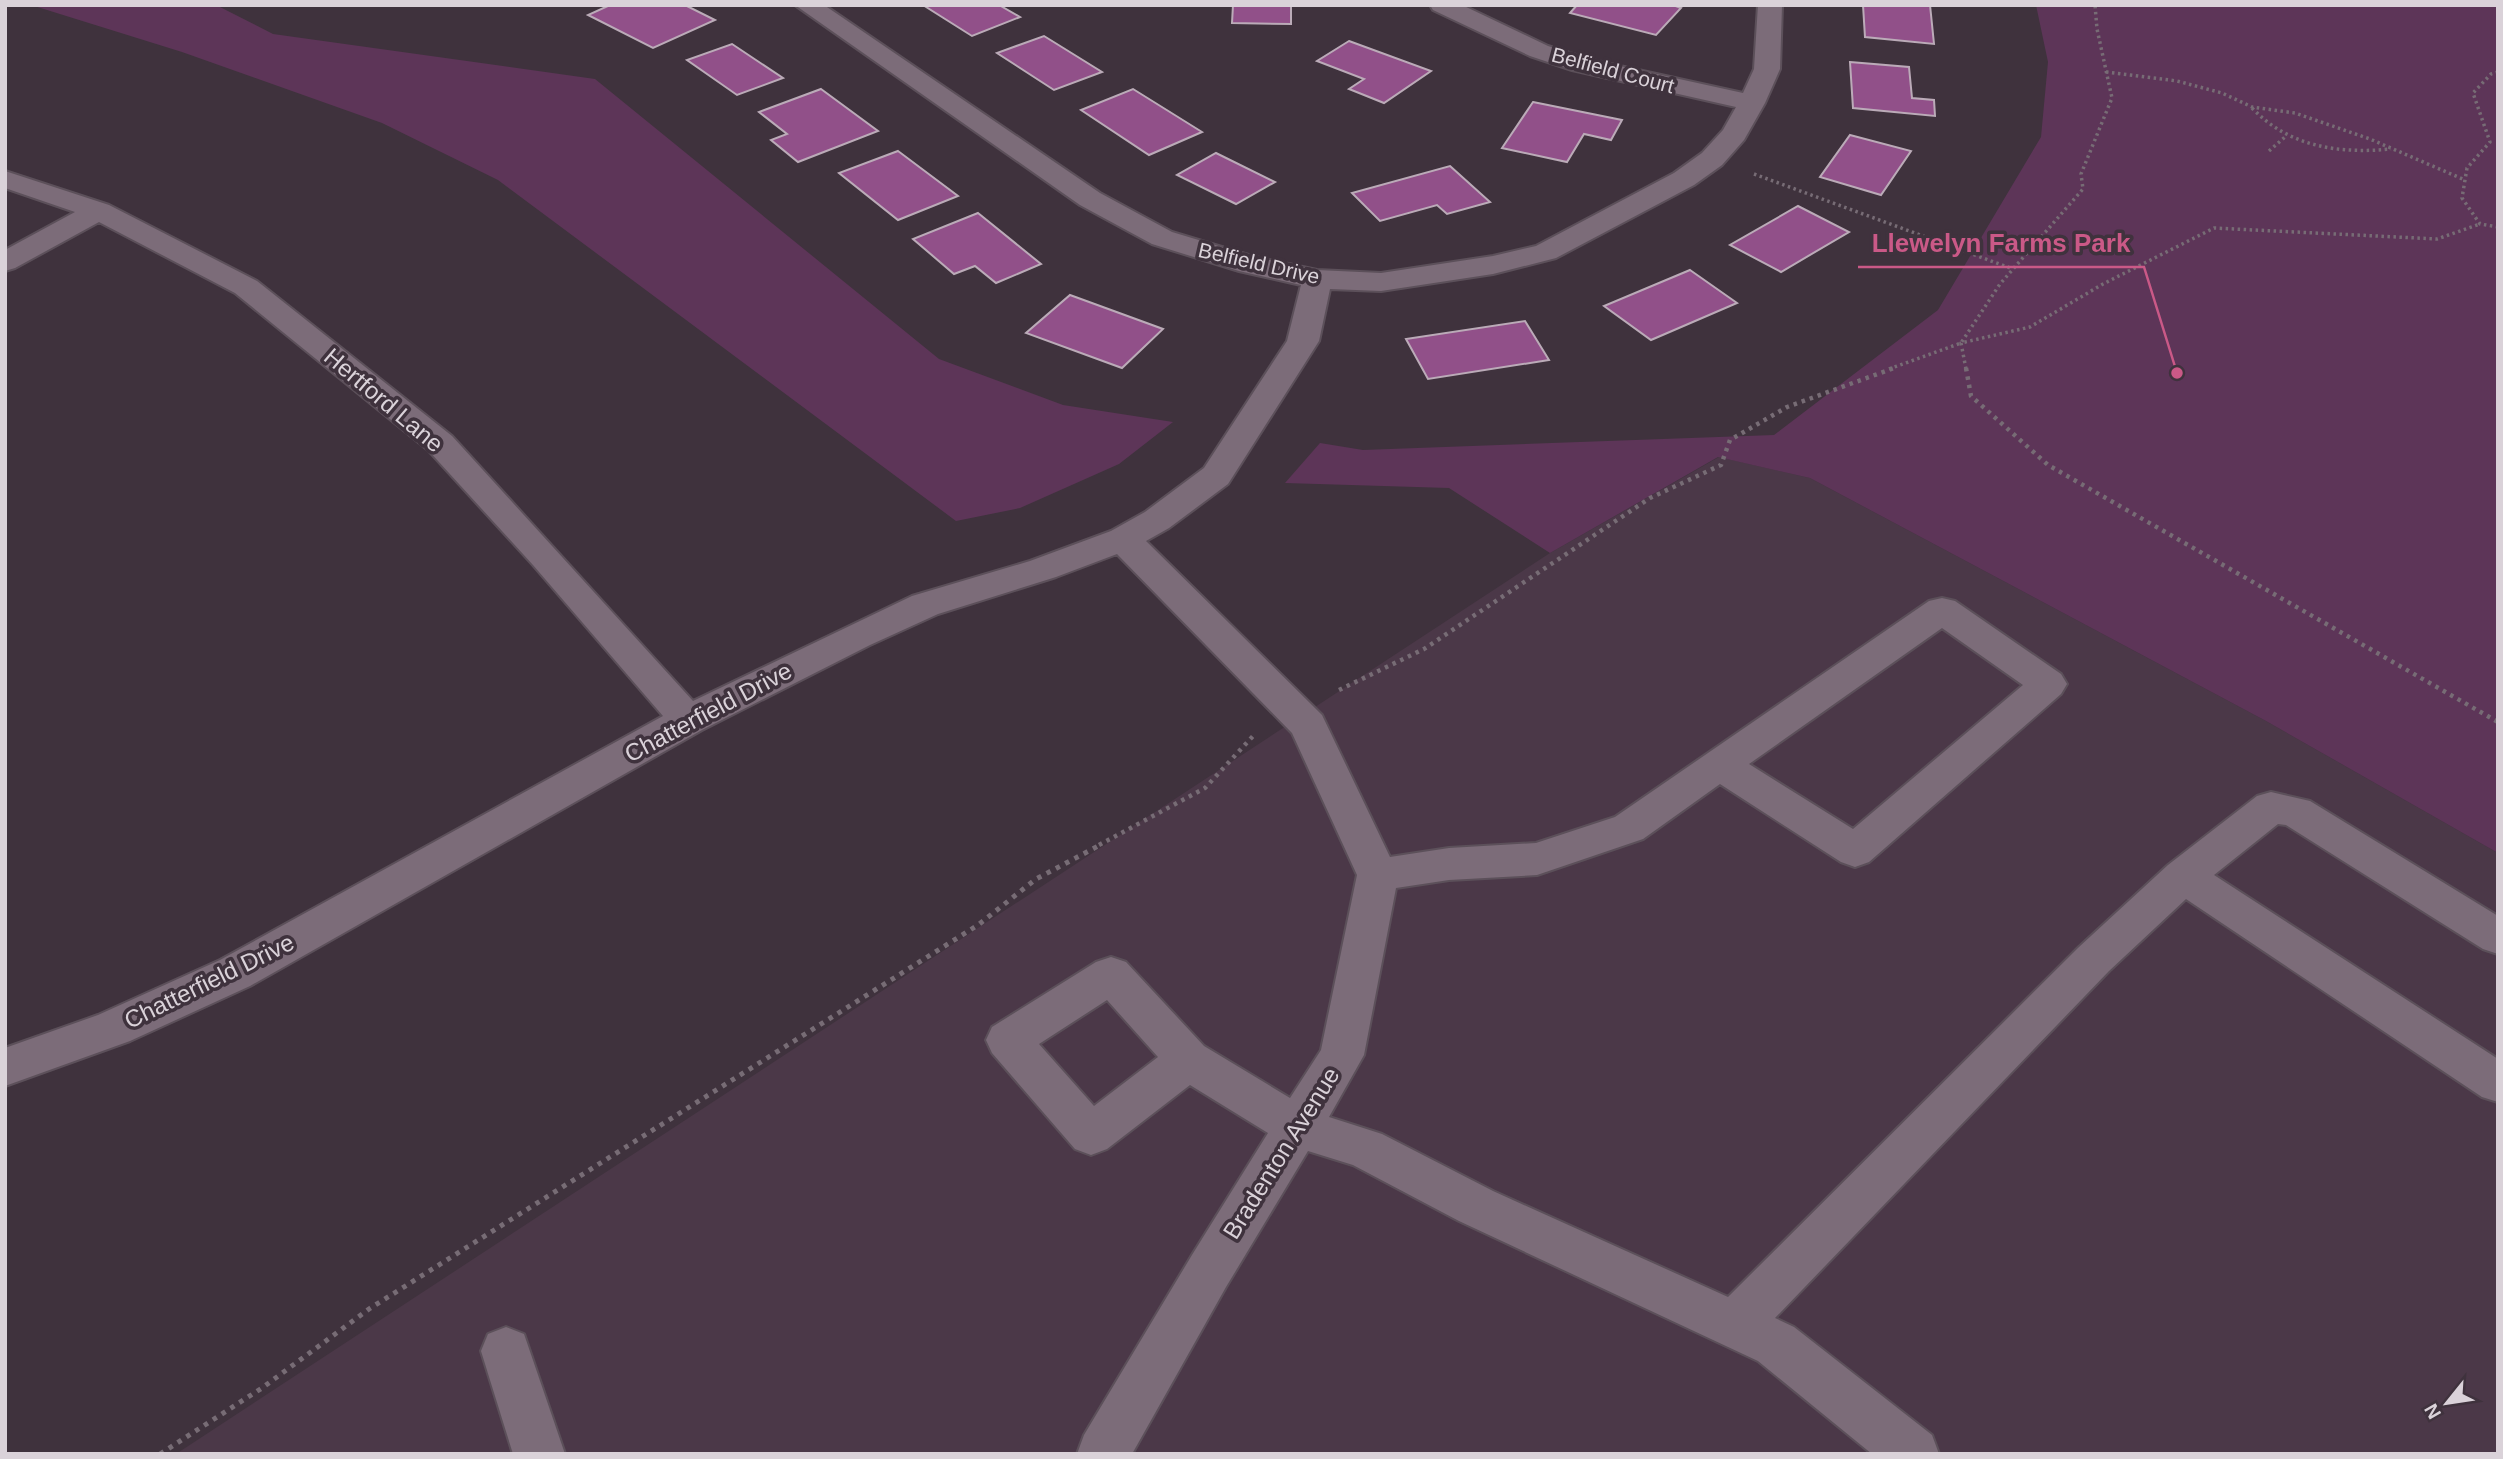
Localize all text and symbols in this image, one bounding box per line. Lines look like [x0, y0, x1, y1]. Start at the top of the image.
street label: Belfield Court [1549, 43, 1677, 97]
callout: Llewelyn Farms Park [1858, 220, 2144, 267]
text: Llewelyn Farms Park [1872, 228, 2131, 258]
street label: Belfield Drive [1196, 238, 1322, 288]
street label: Hertford Lane [319, 342, 449, 458]
street label: Chatterfield Drive [620, 657, 796, 767]
street label: Chatterfield Drive [120, 928, 298, 1034]
street label: Bradenton Avenue [1217, 1062, 1345, 1244]
north arrow [2412, 1368, 2482, 1438]
text: N [2420, 1400, 2445, 1422]

